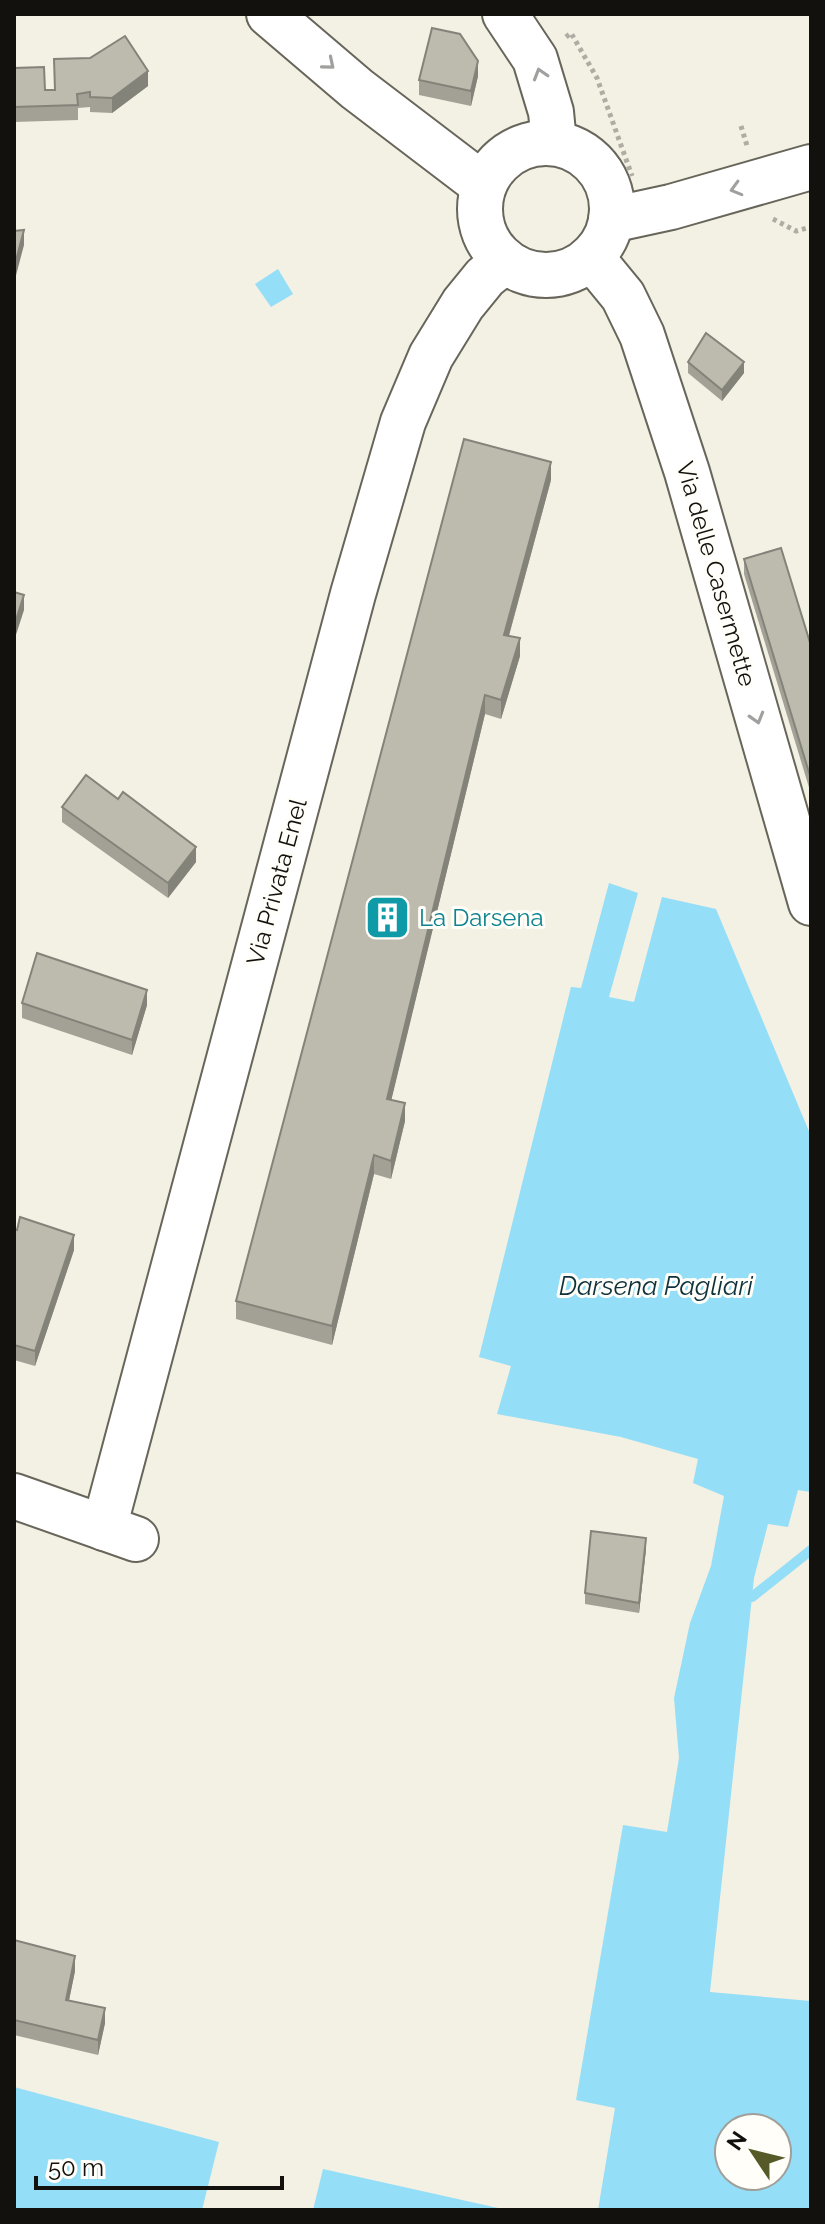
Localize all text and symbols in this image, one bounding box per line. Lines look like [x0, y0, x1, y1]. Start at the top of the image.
one-way arrow [319, 55, 334, 69]
one-way arrow [533, 68, 549, 82]
one-way arrow [729, 179, 743, 196]
street label: Via delle Casermette [670, 458, 762, 690]
one-way arrow [748, 711, 764, 725]
street label: Via Privata Enel [240, 795, 313, 968]
building icon: La Darsena [364, 894, 412, 942]
place label: La Darsena [419, 903, 544, 932]
water label: Darsena Pagliari [559, 1271, 754, 1301]
north arrow [713, 2112, 793, 2192]
text: N [721, 2126, 752, 2155]
scale bar [36, 2140, 282, 2190]
text: 50 m [48, 2153, 104, 2182]

